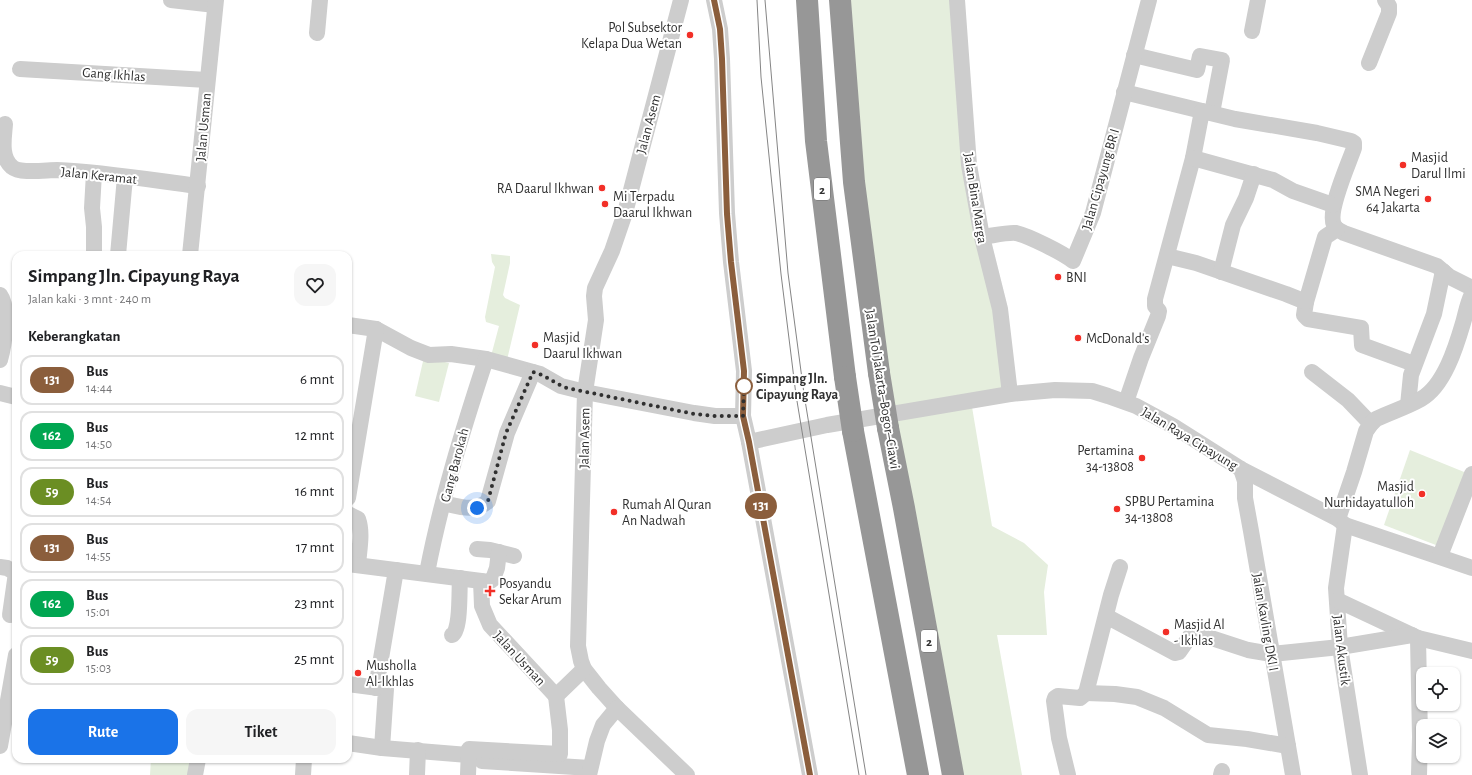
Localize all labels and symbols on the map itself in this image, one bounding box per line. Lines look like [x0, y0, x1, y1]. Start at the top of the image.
place label: Pol Subsektor Kelapa Dua Wetan [581, 21, 682, 51]
marker: Pol Subsektor Kelapa Dua Wetan [685, 30, 695, 40]
street label: Gang Ikhlas [82, 66, 146, 84]
street label: Jalan Usman [194, 92, 214, 162]
street label: Jalan Asem [634, 93, 664, 155]
street label: Jalan Cipayung BR I [1080, 127, 1122, 231]
place label: Masjid Darul Ilmi [1411, 151, 1466, 181]
street label: Jalan Bina Marga [961, 152, 989, 245]
marker: Masjid Darul Ilmi [1398, 160, 1408, 170]
street label: Jalan Keramat [60, 165, 138, 187]
road number: 2 [814, 178, 830, 200]
place label: RA Daarul Ikhwan [497, 182, 594, 196]
marker: RA Daarul Ikhwan [597, 183, 607, 193]
place label: SMA Negeri 64 Jakarta [1355, 185, 1421, 215]
place label: Mi Terpadu Daarul Ikhwan [613, 190, 692, 220]
marker: SMA Negeri 64 Jakarta [1423, 194, 1433, 204]
marker: Mi Terpadu Daarul Ikhwan [600, 199, 610, 209]
place label: BNI [1066, 271, 1087, 285]
marker: BNI [1053, 272, 1063, 282]
street label: Jalan Tol Jakarta–Bogor–Ciawi [862, 308, 902, 470]
place label: Masjid Daarul Ikhwan [543, 331, 622, 361]
place label: McDonald's [1086, 332, 1149, 346]
marker: McDonald's [1073, 333, 1083, 343]
marker: Masjid Daarul Ikhwan [530, 340, 540, 350]
place label: Simpang Jln. Cipayung Raya [756, 372, 839, 402]
marker: Simpang Jln. Cipayung Raya [735, 377, 753, 395]
street label: Jalan Raya Cipayung [1139, 405, 1240, 473]
street label: Jalan Asem [577, 408, 593, 469]
street label: Gang Barokah [438, 427, 472, 504]
place label: Pertamina 34-13808 [1077, 444, 1135, 474]
marker: Pertamina 34-13808 [1137, 453, 1147, 463]
place label: Masjid Nurhidayatulloh [1324, 480, 1414, 510]
marker: Masjid Nurhidayatulloh [1417, 489, 1427, 499]
line badge: 131 [738, 493, 784, 519]
place label: SPBU Pertamina 34-13808 [1125, 495, 1215, 525]
your location [467, 498, 487, 518]
place label: Rumah Al Quran An Nadwah [622, 498, 712, 528]
marker: SPBU Pertamina 34-13808 [1112, 504, 1122, 514]
marker: Rumah Al Quran An Nadwah [609, 507, 619, 517]
street label: Jalan Kavling DKI I [1250, 572, 1281, 672]
place label: Posyandu Sekar Arum [499, 577, 562, 607]
marker: Posyandu Sekar Arum [484, 585, 496, 597]
street label: Jalan Akustik [1330, 614, 1352, 687]
place label: Masjid Al - Ikhlas [1174, 618, 1225, 648]
marker: Masjid Al - Ikhlas [1161, 627, 1171, 637]
street label: Jalan Usman [491, 629, 548, 689]
road number: 2 [921, 630, 937, 652]
place label: Musholla Al-Ikhlas [366, 659, 417, 689]
marker: Musholla Al-Ikhlas [353, 668, 363, 678]

